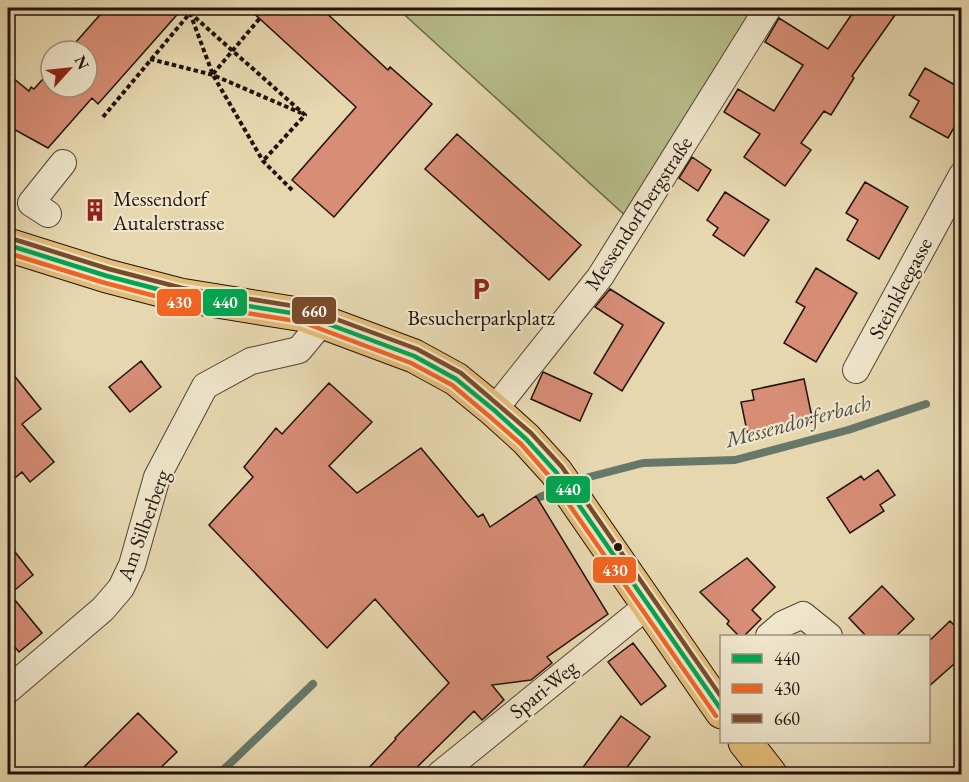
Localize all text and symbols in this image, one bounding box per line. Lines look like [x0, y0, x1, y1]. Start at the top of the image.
north arrow [39, 39, 99, 99]
text: N [70, 52, 94, 73]
street label: Messendorfbergstraße [578, 131, 698, 295]
place label: Messendorf Autalerstrasse [112, 185, 224, 236]
building icon: Messendorf Autalerstrasse [82, 197, 108, 223]
street label: Steinkleegasse [862, 233, 938, 343]
parking icon: Besucherparkplatz [468, 276, 494, 302]
line badge: 430 [156, 288, 202, 317]
line badge: 440 [202, 288, 248, 317]
text: 430 [166, 292, 192, 313]
text: 440 [212, 292, 238, 313]
line badge: 660 [291, 296, 337, 325]
text: 660 [301, 301, 327, 322]
place label: Besucherparkplatz [407, 304, 555, 331]
water label: Messendorferbach [720, 388, 874, 455]
street label: Am Silberberg [110, 465, 176, 585]
line badge: 440 [545, 475, 591, 504]
text: 440 [555, 479, 581, 500]
unlabelled marker [612, 541, 624, 553]
line badge: 430 [592, 556, 637, 584]
text: 430 [602, 560, 628, 581]
legend [720, 635, 930, 743]
text: 440 [774, 647, 800, 670]
street label: Spari-Weg [504, 653, 583, 725]
text: 430 [774, 677, 800, 700]
text: 660 [774, 707, 800, 730]

